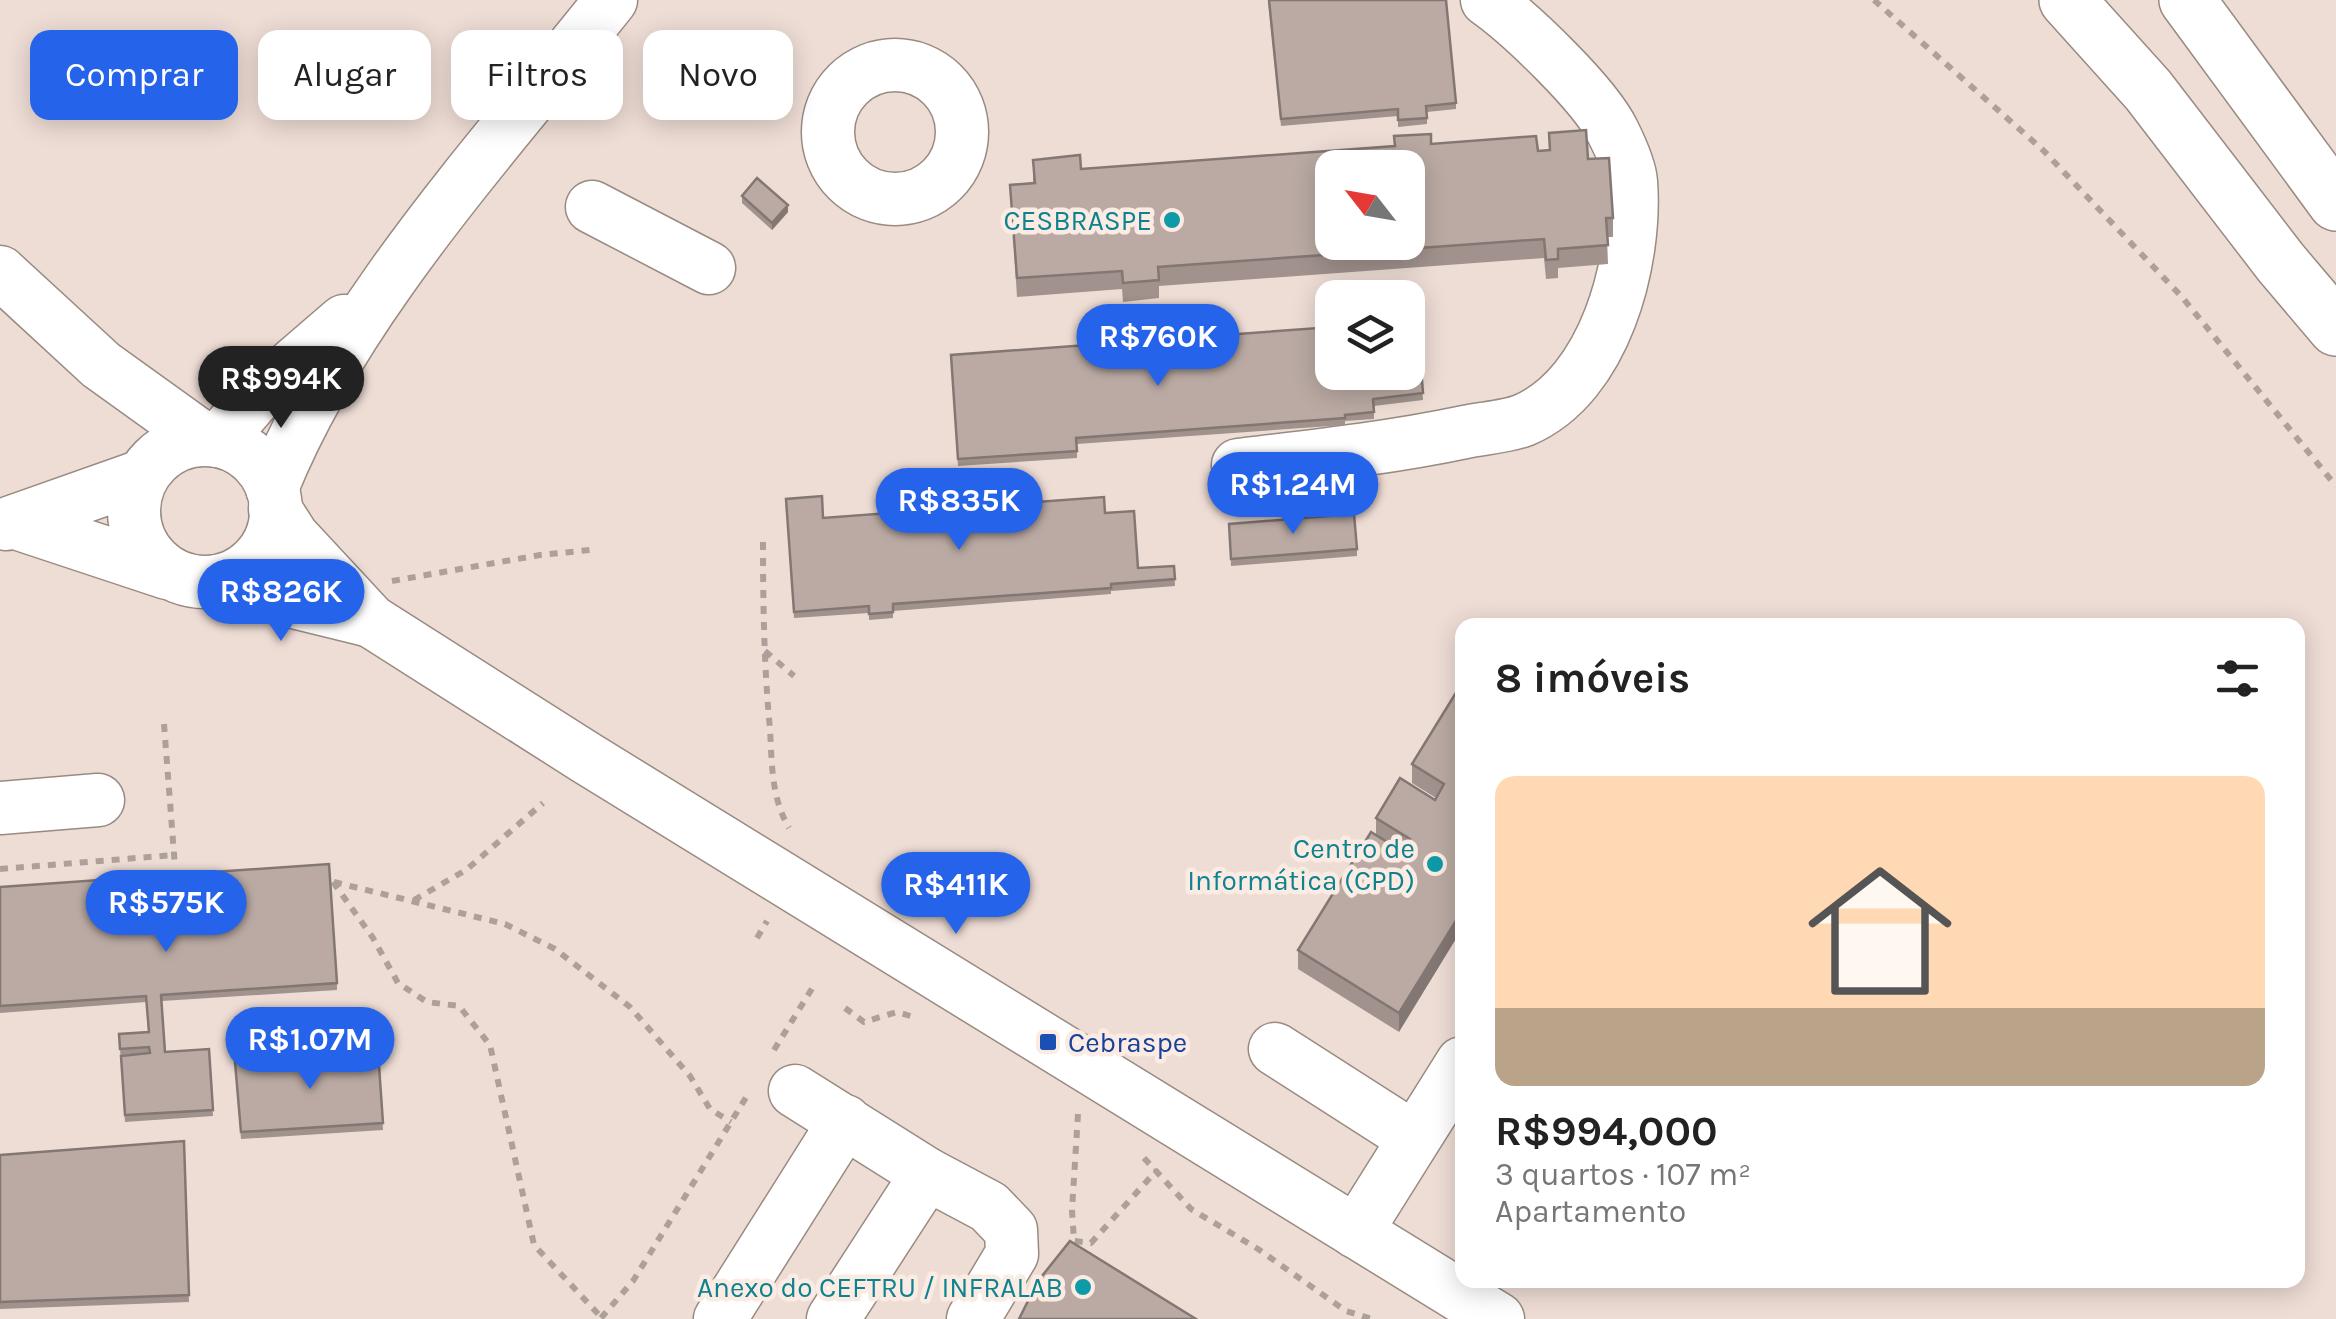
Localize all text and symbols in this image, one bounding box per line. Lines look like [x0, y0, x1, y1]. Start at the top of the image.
chip: Comprar [30, 30, 238, 120]
chip: Alugar [258, 30, 431, 120]
chip: Filtros [451, 30, 623, 120]
chip: Novo [643, 30, 793, 120]
north arrow [1315, 150, 1425, 260]
map controls [1315, 150, 1425, 390]
place label: CESBRASPE [1003, 204, 1152, 237]
marker: CESBRASPE [1161, 209, 1183, 231]
button: layers [1315, 280, 1425, 390]
pin: R$760K [1077, 304, 1239, 389]
text: R$760K [1098, 318, 1218, 355]
pin: R$994K [200, 346, 362, 431]
text: R$994K [220, 360, 342, 397]
pin: R$1.24M [1201, 452, 1385, 537]
text: R$1.24M [1229, 466, 1357, 503]
pin: R$835K [878, 468, 1040, 553]
text: R$835K [898, 482, 1020, 519]
pin: R$826K [200, 559, 362, 644]
text: R$826K [219, 573, 343, 610]
icon: filters [2210, 651, 2265, 706]
text: 8 imóveis [1495, 653, 1690, 703]
place label: Centro de Informática (CPD) [1187, 832, 1415, 897]
icon: home [1790, 841, 1970, 1021]
pin: R$411K [875, 852, 1037, 937]
marker: Centro de Informática (CPD) [1424, 853, 1446, 875]
text: R$411K [903, 866, 1009, 903]
pin: R$575K [85, 870, 247, 955]
text: R$575K [108, 884, 224, 921]
pin: R$1.07M [218, 1007, 402, 1092]
text: R$1.07M [247, 1021, 373, 1058]
place label: Cebraspe [1068, 1026, 1187, 1059]
marker: Cebraspe [1037, 1031, 1059, 1053]
text: R$994,000 [1495, 1106, 1718, 1156]
text: 3 quartos · 107 m² [1495, 1156, 1751, 1193]
text: Apartamento [1495, 1193, 1686, 1230]
place label: Anexo do CEFTRU / INFRALAB [697, 1271, 1063, 1304]
marker: Anexo do CEFTRU / INFRALAB [1072, 1276, 1094, 1298]

